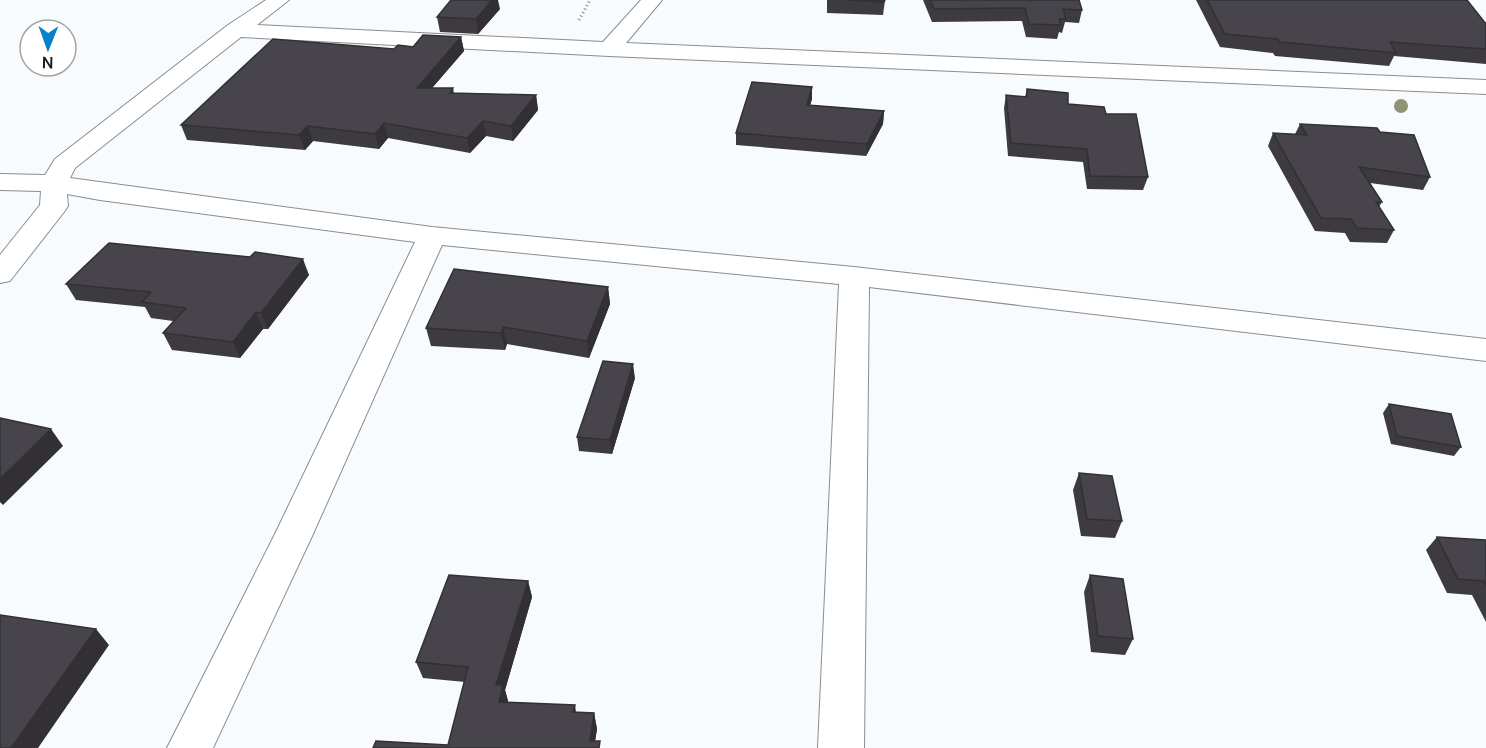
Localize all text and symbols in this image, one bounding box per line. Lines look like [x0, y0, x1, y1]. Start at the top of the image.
north arrow [18, 18, 78, 78]
text: N [42, 52, 54, 74]

